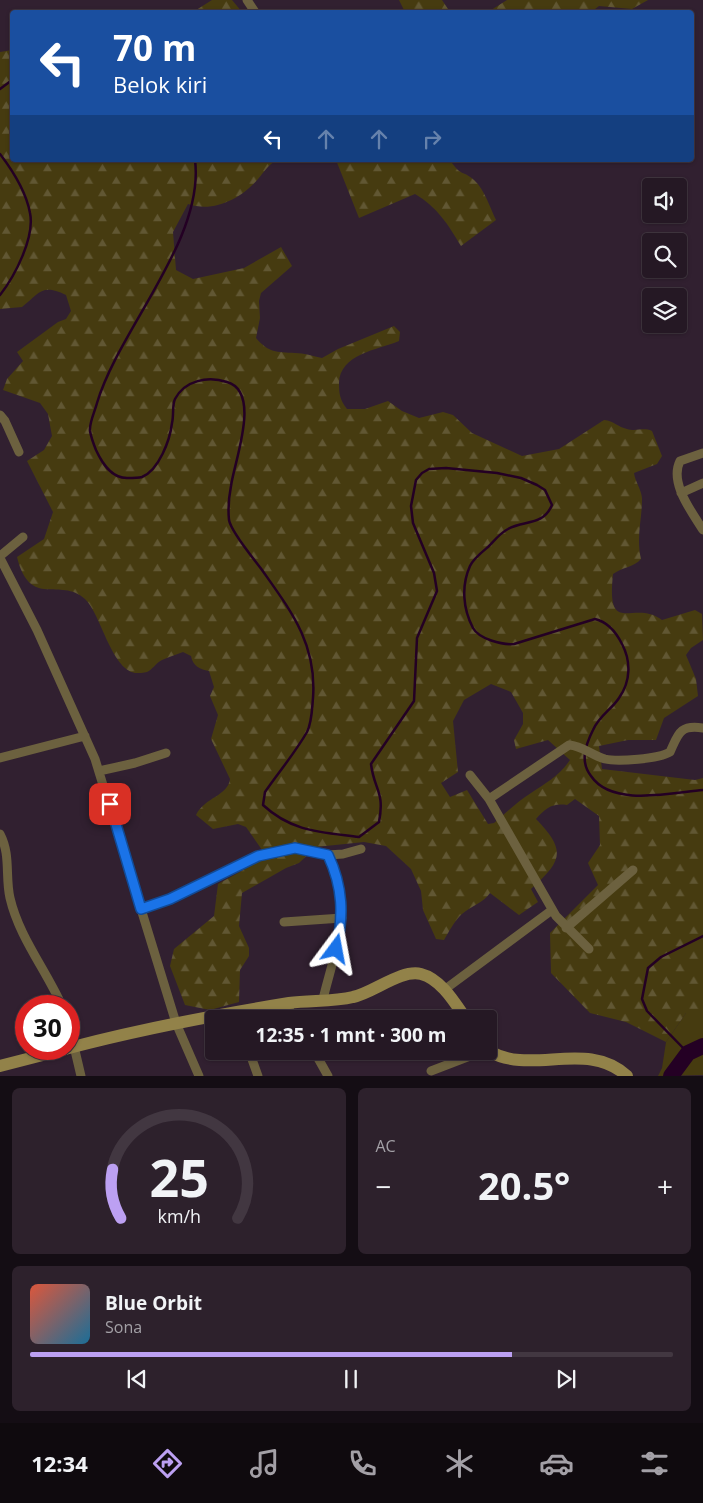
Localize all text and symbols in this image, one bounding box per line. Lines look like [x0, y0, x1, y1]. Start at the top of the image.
text: 70 m [113, 24, 196, 71]
icon: left [30, 30, 95, 95]
text: Belok kiri [113, 69, 207, 99]
icon: left [259, 125, 287, 153]
icon: ahead [312, 125, 340, 153]
icon: ahead [365, 125, 393, 153]
icon: right [418, 125, 446, 153]
map controls [642, 178, 687, 333]
button: sound [642, 178, 687, 223]
button: search [642, 233, 687, 278]
button: layers [642, 288, 687, 333]
pin [89, 783, 131, 825]
icon: arrive [96, 790, 124, 818]
position arrow [309, 922, 361, 974]
speed limit sign: 30 [15, 995, 80, 1060]
text: 12:35 · 1 mnt · 300 m [256, 1022, 446, 1048]
text: AC [376, 1135, 396, 1157]
text: 25 [149, 1141, 208, 1212]
text: 20.5° [478, 1159, 570, 1211]
text: − [376, 1167, 392, 1205]
text: + [657, 1167, 673, 1205]
text: km/h [157, 1204, 200, 1228]
text: Blue Orbit [105, 1290, 202, 1316]
text: Sona [105, 1316, 142, 1338]
icon: previous [123, 1365, 151, 1393]
icon: pause [337, 1365, 365, 1393]
icon: next [552, 1365, 580, 1393]
icon: directions [150, 1446, 185, 1481]
icon: music [247, 1446, 282, 1481]
icon: phone [345, 1446, 380, 1481]
icon: climate [442, 1446, 477, 1481]
icon: car [539, 1446, 574, 1481]
icon: filters [637, 1446, 672, 1481]
text: 12:34 [31, 1448, 88, 1478]

